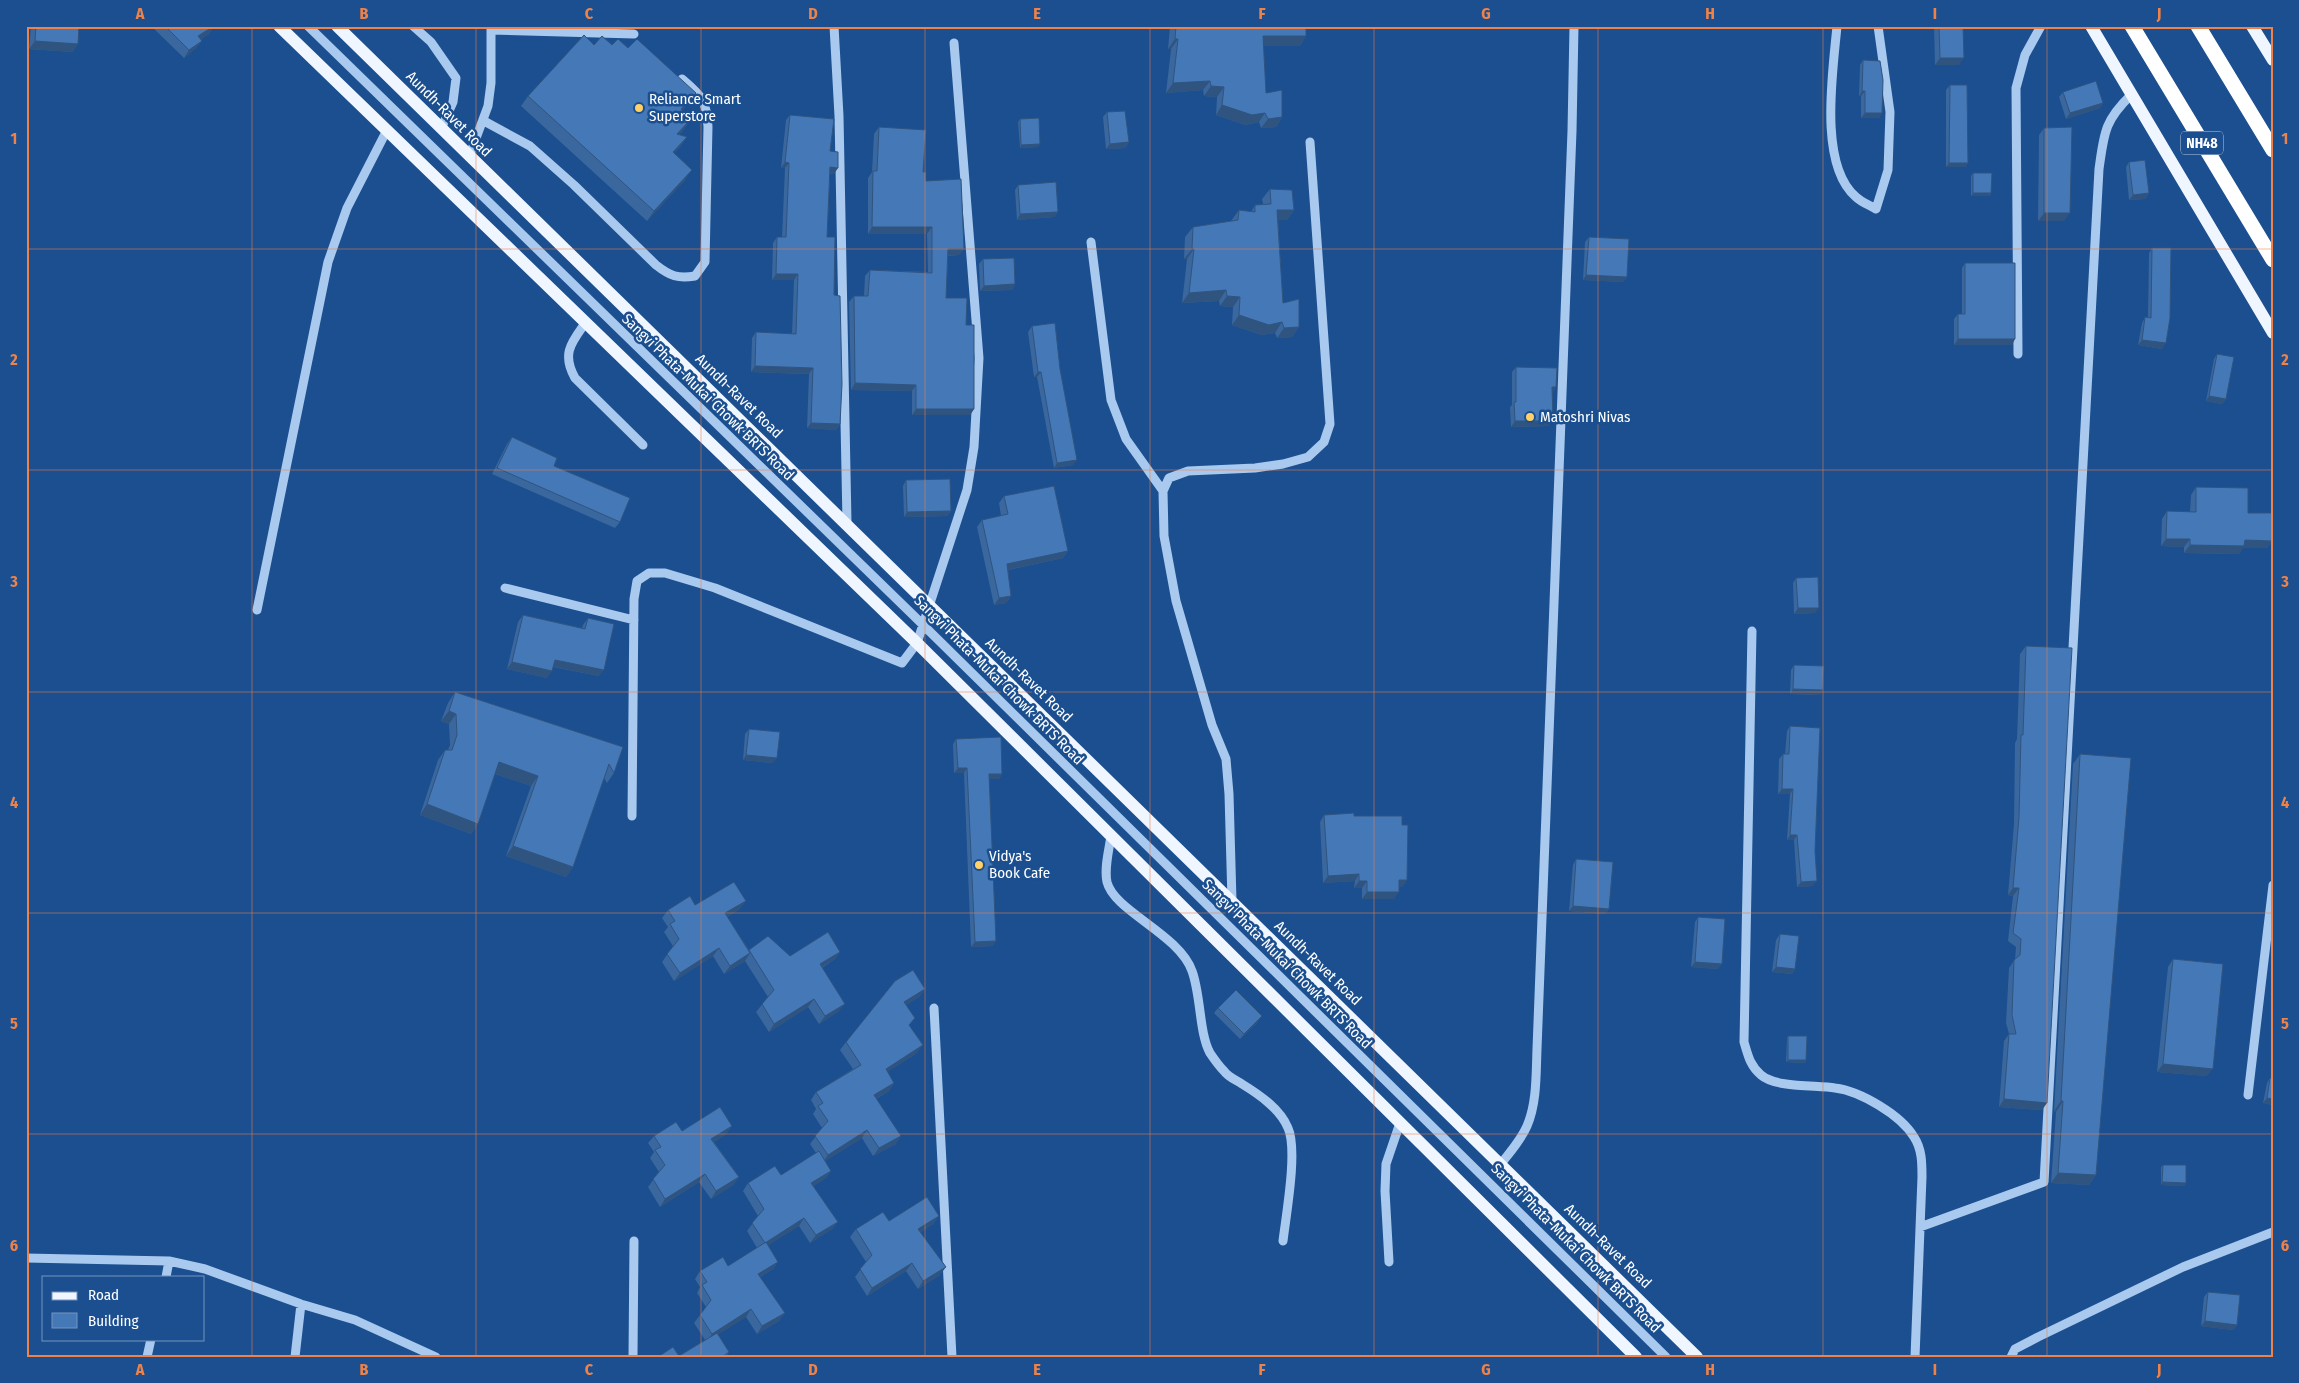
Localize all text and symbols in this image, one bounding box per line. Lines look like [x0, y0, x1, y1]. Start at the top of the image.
text: A [135, 4, 145, 23]
text: B [360, 4, 369, 23]
text: C [585, 4, 594, 23]
text: D [808, 4, 818, 23]
text: E [1033, 4, 1041, 23]
text: F [1258, 4, 1266, 23]
text: G [1481, 4, 1491, 23]
text: H [1705, 4, 1715, 23]
text: I [1933, 4, 1937, 23]
text: J [2156, 4, 2161, 23]
street label: Aundh-Ravet Road [402, 67, 496, 161]
place label: Reliance Smart Superstore [649, 90, 741, 125]
marker: Reliance Smart Superstore [633, 102, 645, 114]
text: 1 [11, 129, 17, 148]
text: 1 [2282, 129, 2288, 148]
road number: NH48 [2181, 132, 2223, 154]
street label: Sangvi Phata-Mukai Chowk BRTS Road [618, 310, 798, 484]
text: 2 [9, 350, 18, 369]
street label: Aundh-Ravet Road [692, 350, 786, 442]
text: 2 [2280, 350, 2289, 369]
place label: Matoshri Nivas [1540, 408, 1630, 426]
marker: Matoshri Nivas [1524, 411, 1536, 423]
text: 3 [9, 572, 18, 591]
text: 3 [2280, 572, 2289, 591]
street label: Sangvi Phata-Mukai Chowk BRTS Road [910, 591, 1088, 769]
street label: Aundh-Ravet Road [982, 634, 1076, 726]
text: 4 [10, 793, 18, 812]
text: 4 [2281, 793, 2289, 812]
place label: Vidya's Book Cafe [989, 847, 1050, 882]
marker: Vidya's Book Cafe [973, 859, 985, 871]
street label: Sangvi Phata-Mukai Chowk BRTS Road [1198, 875, 1376, 1053]
street label: Aundh-Ravet Road [1271, 917, 1365, 1009]
text: 5 [10, 1014, 18, 1033]
text: 5 [2281, 1014, 2289, 1033]
street label: Sangvi Phata-Mukai Chowk BRTS Road [1487, 1159, 1665, 1337]
street label: Aundh-Ravet Road [1561, 1200, 1655, 1292]
text: 6 [10, 1236, 18, 1255]
text: 6 [2281, 1236, 2289, 1255]
legend [42, 1276, 205, 1340]
text: Road [88, 1286, 119, 1304]
text: Building [88, 1312, 139, 1330]
text: A [135, 1360, 145, 1379]
text: B [360, 1360, 369, 1379]
text: C [585, 1360, 594, 1379]
text: D [808, 1360, 818, 1379]
text: E [1033, 1360, 1041, 1379]
text: F [1258, 1360, 1266, 1379]
text: G [1481, 1360, 1491, 1379]
text: H [1705, 1360, 1715, 1379]
text: I [1933, 1360, 1937, 1379]
text: J [2156, 1360, 2161, 1379]

